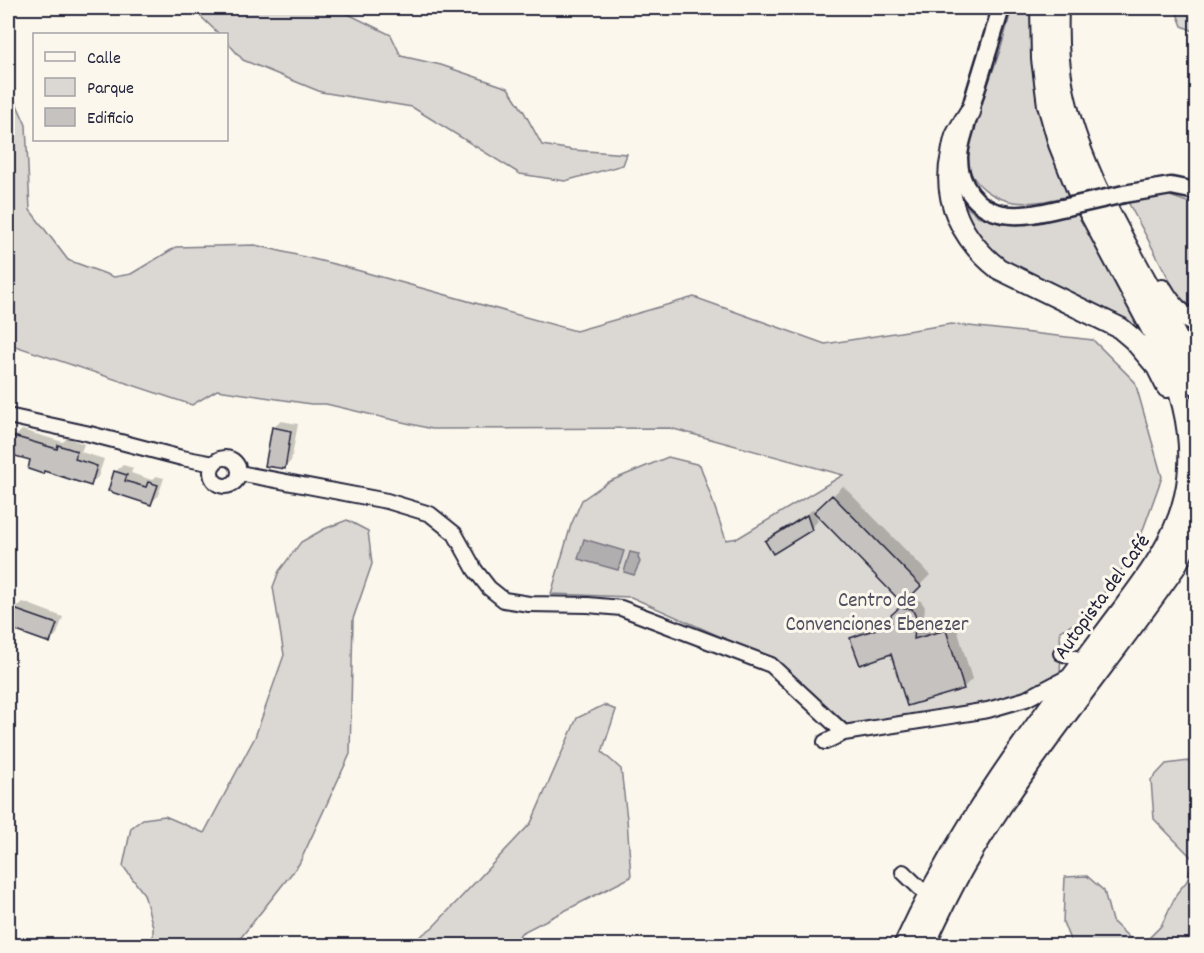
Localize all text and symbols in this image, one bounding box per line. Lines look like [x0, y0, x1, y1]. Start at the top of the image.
legend [33, 33, 228, 141]
text: Calle [87, 47, 121, 72]
text: Parque [87, 77, 134, 102]
text: Edificio [87, 107, 134, 132]
street label: Autopista del Café [1048, 529, 1159, 666]
park label: Centro de Convenciones Ebenezer [785, 587, 969, 641]

